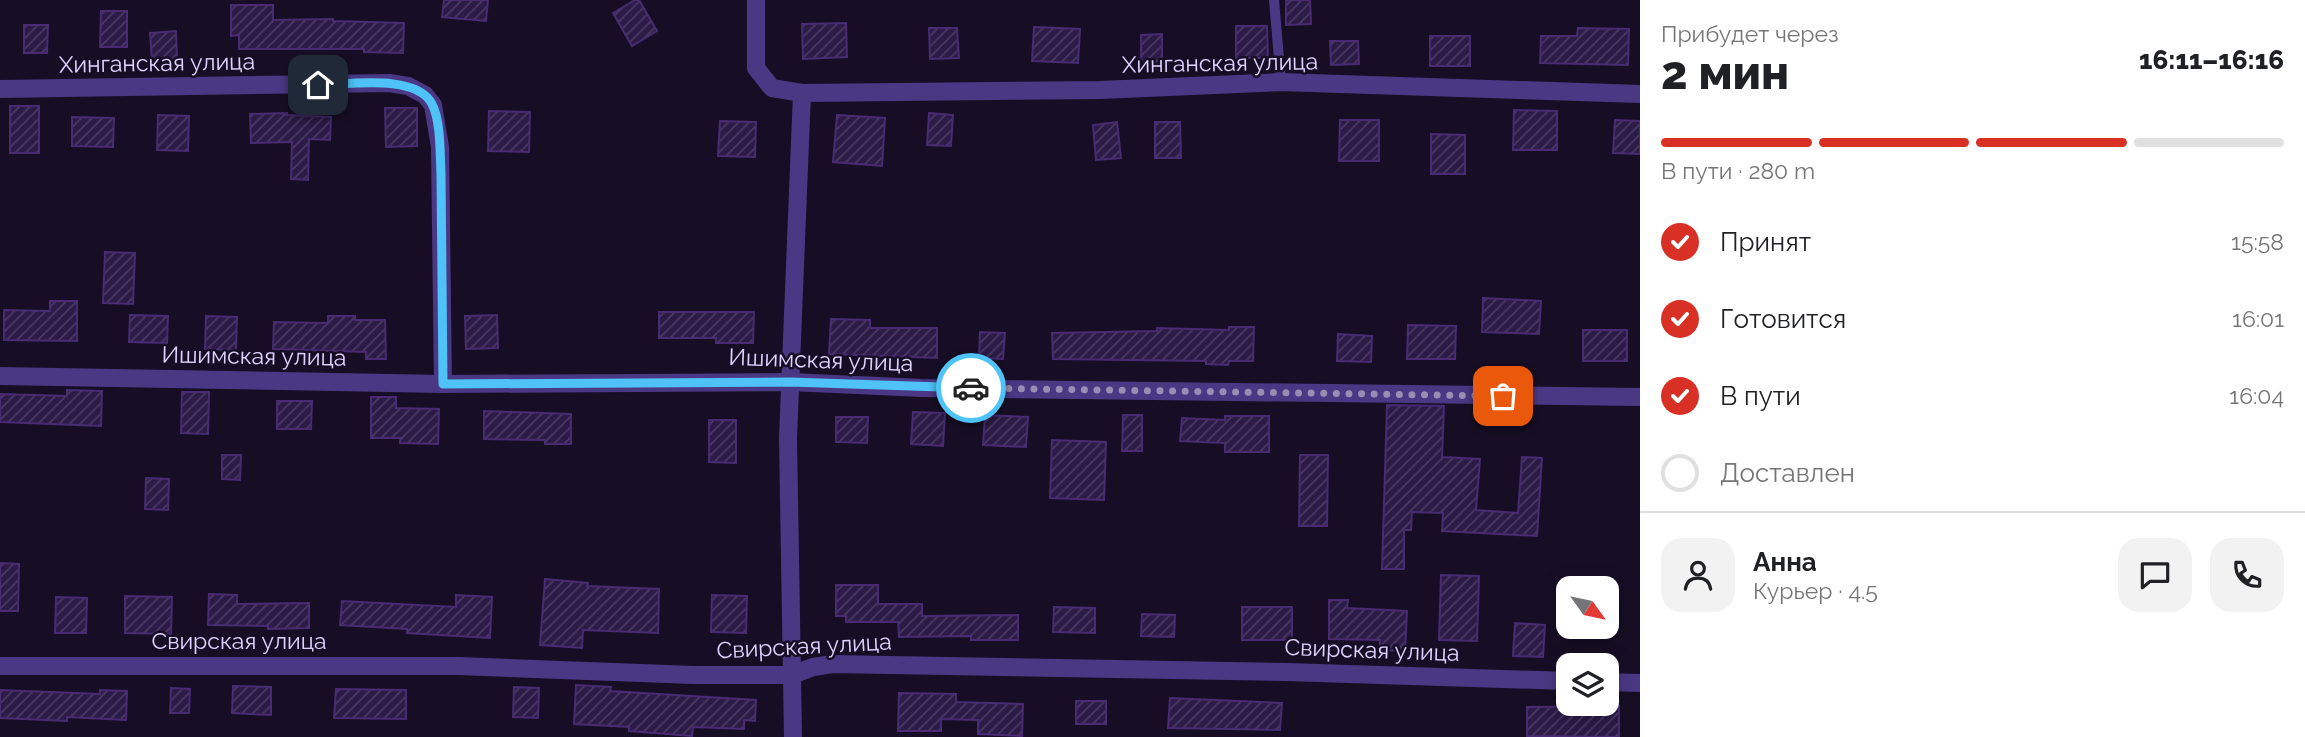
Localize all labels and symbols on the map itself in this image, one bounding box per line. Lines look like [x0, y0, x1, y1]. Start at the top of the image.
street label: Хинганская улица [59, 47, 255, 78]
street label: Хинганская улица [1122, 47, 1318, 78]
pin [288, 55, 348, 115]
street label: Ишимская улица [161, 340, 347, 371]
street label: Ишимская улица [728, 343, 914, 376]
courier [936, 353, 1006, 423]
pin [1473, 366, 1533, 426]
north arrow [1556, 576, 1619, 639]
street label: Свирская улица [151, 627, 327, 654]
street label: Свирская улица [716, 627, 892, 664]
street label: Свирская улица [1284, 633, 1460, 666]

